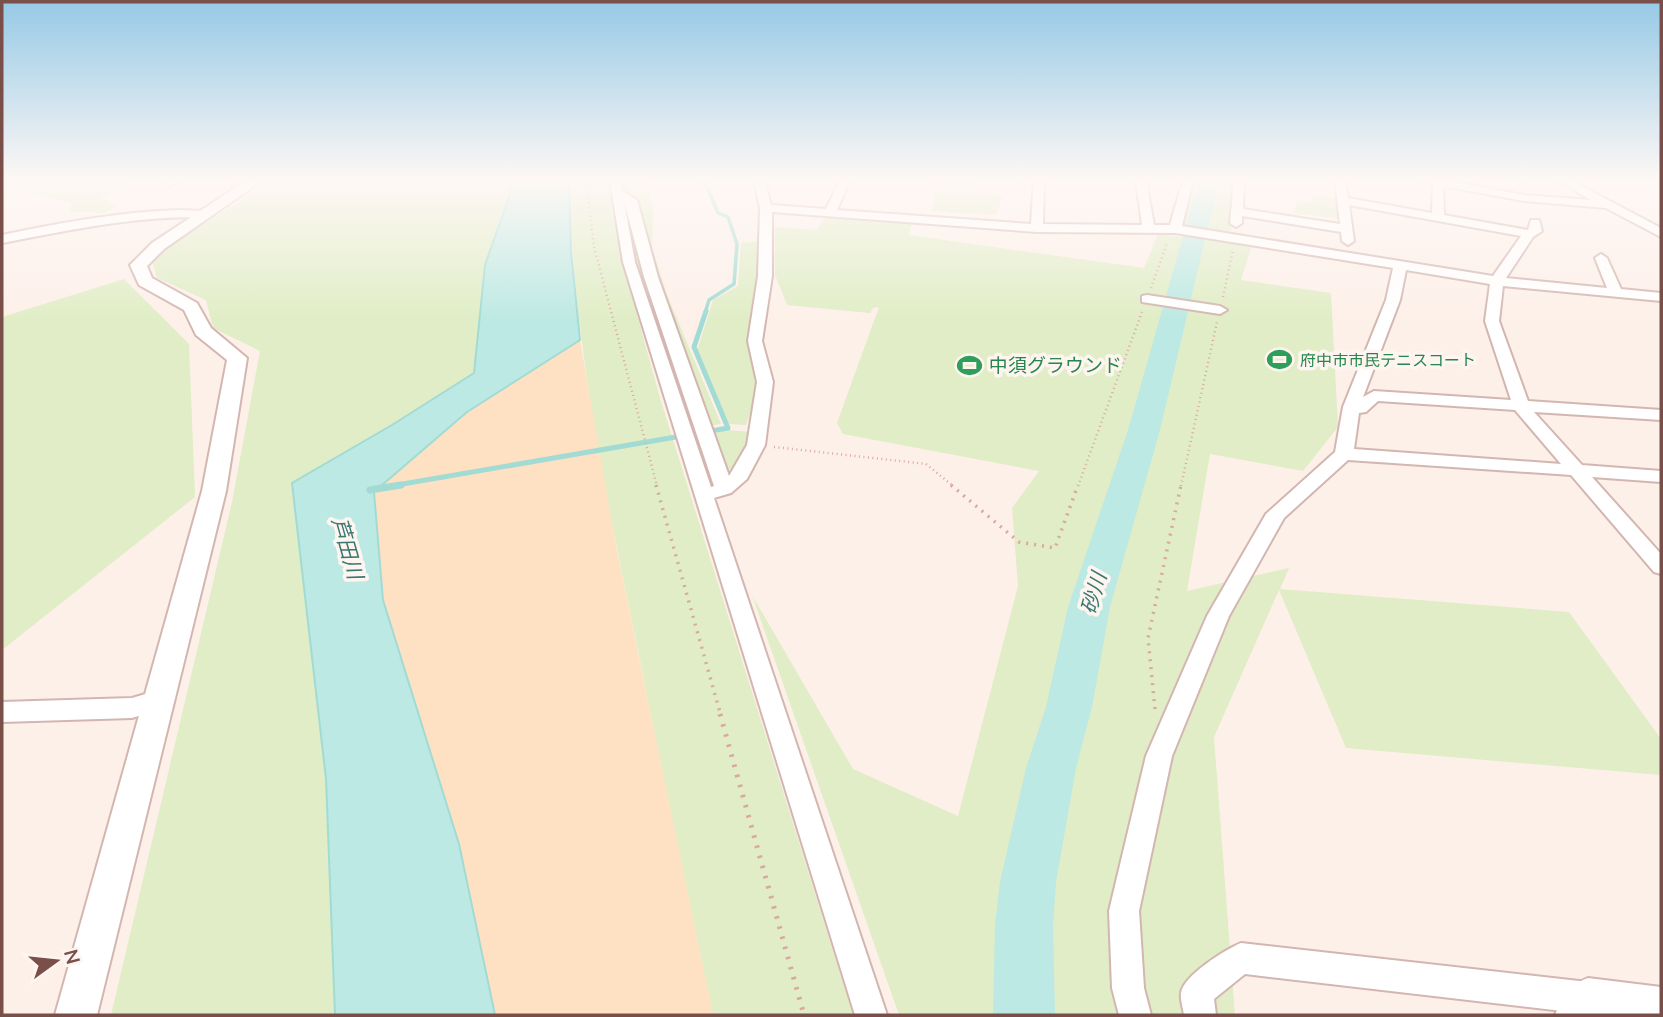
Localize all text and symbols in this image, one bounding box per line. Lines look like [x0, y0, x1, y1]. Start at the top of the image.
sports icon: 府中市市民テニスコート [1266, 346, 1294, 374]
place label: 府中市市民テニスコート [1300, 350, 1476, 370]
sports icon: 中須グラウンド [955, 351, 983, 379]
place label: 中須グラウンド [989, 353, 1122, 377]
water label: 芦田川 [327, 514, 370, 584]
water label: 砂川 [1075, 567, 1112, 617]
north arrow [21, 926, 91, 996]
text: N [59, 947, 86, 967]

